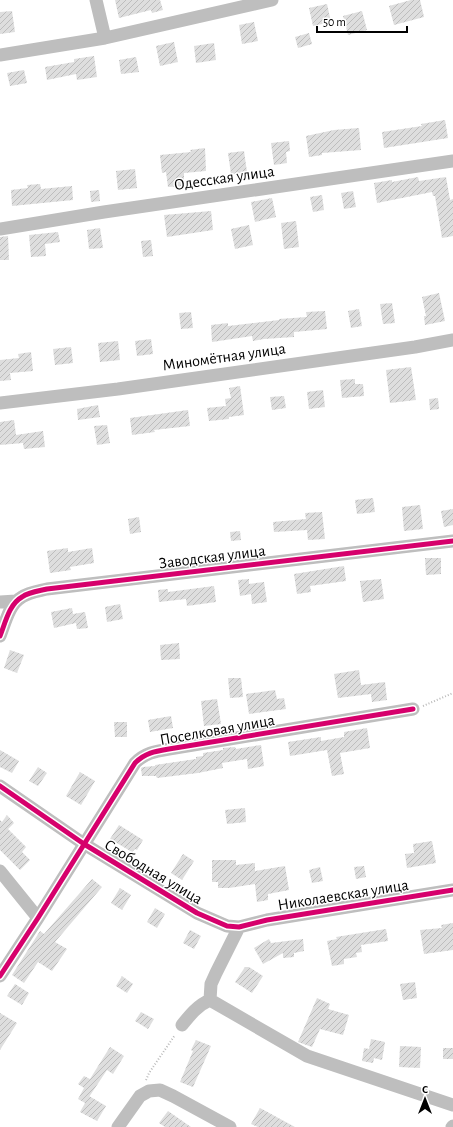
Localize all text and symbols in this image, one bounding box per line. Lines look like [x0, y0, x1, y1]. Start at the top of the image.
scale bar [317, 8, 407, 34]
text: 50 m [323, 16, 346, 28]
street label: Одесская улица [173, 163, 275, 194]
street label: Миномётная улица [161, 340, 287, 375]
street label: Заводская улица [158, 543, 266, 572]
street label: Поселковая улица [158, 712, 276, 749]
street label: Свободная улица [101, 836, 205, 908]
street label: Николаевская улица [277, 877, 410, 914]
north arrow [405, 1079, 445, 1119]
text: С [422, 1084, 428, 1095]

